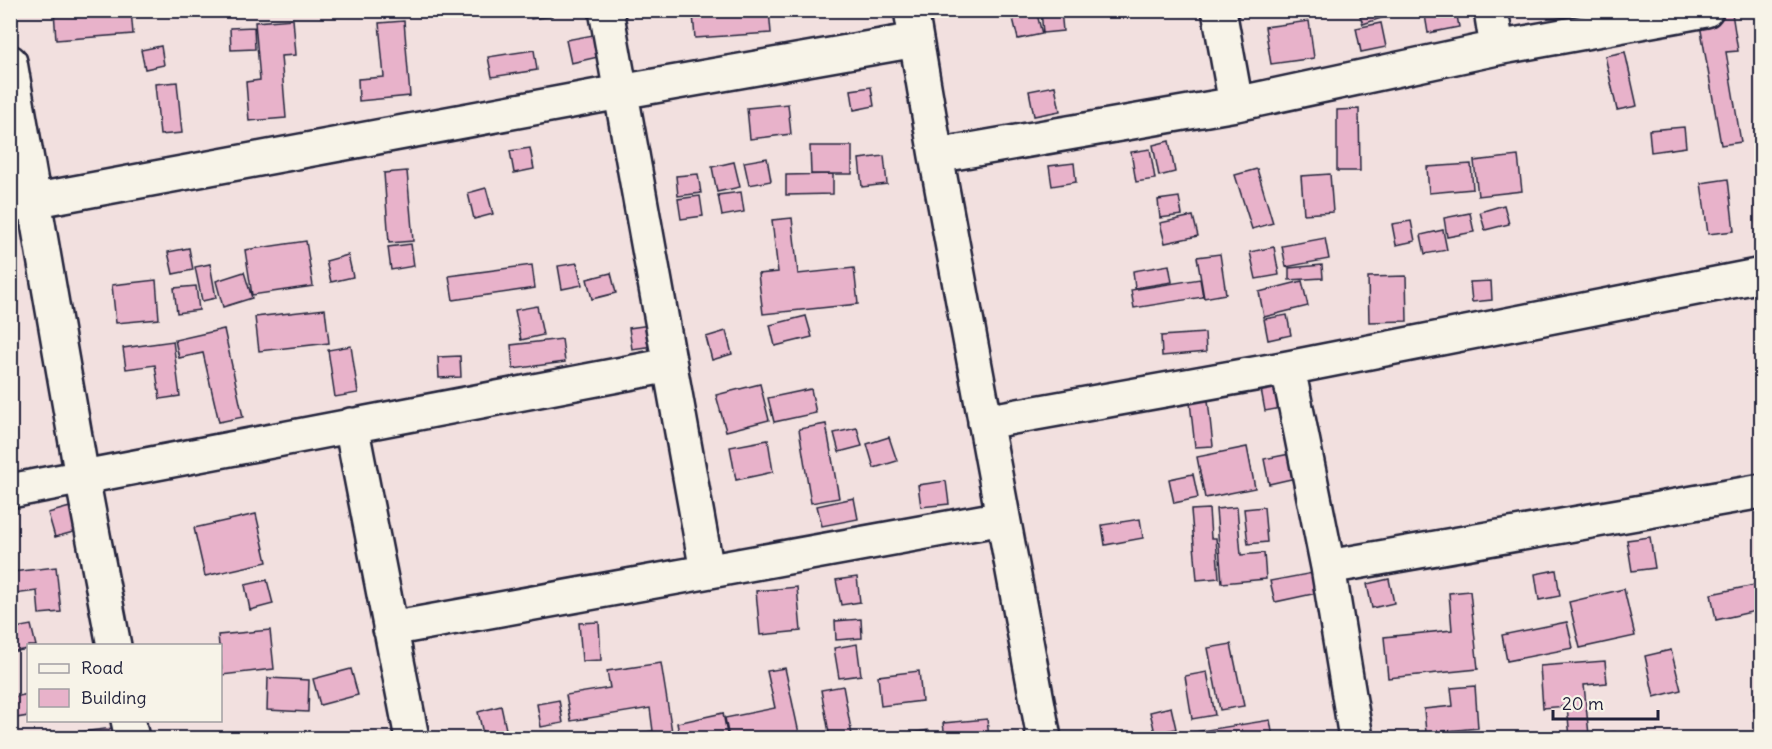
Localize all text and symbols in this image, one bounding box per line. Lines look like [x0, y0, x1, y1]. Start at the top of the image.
legend [27, 644, 222, 722]
text: Road [81, 656, 124, 679]
scale bar [1553, 683, 1658, 721]
text: Building [81, 686, 146, 709]
text: 20 m [1562, 692, 1604, 715]

